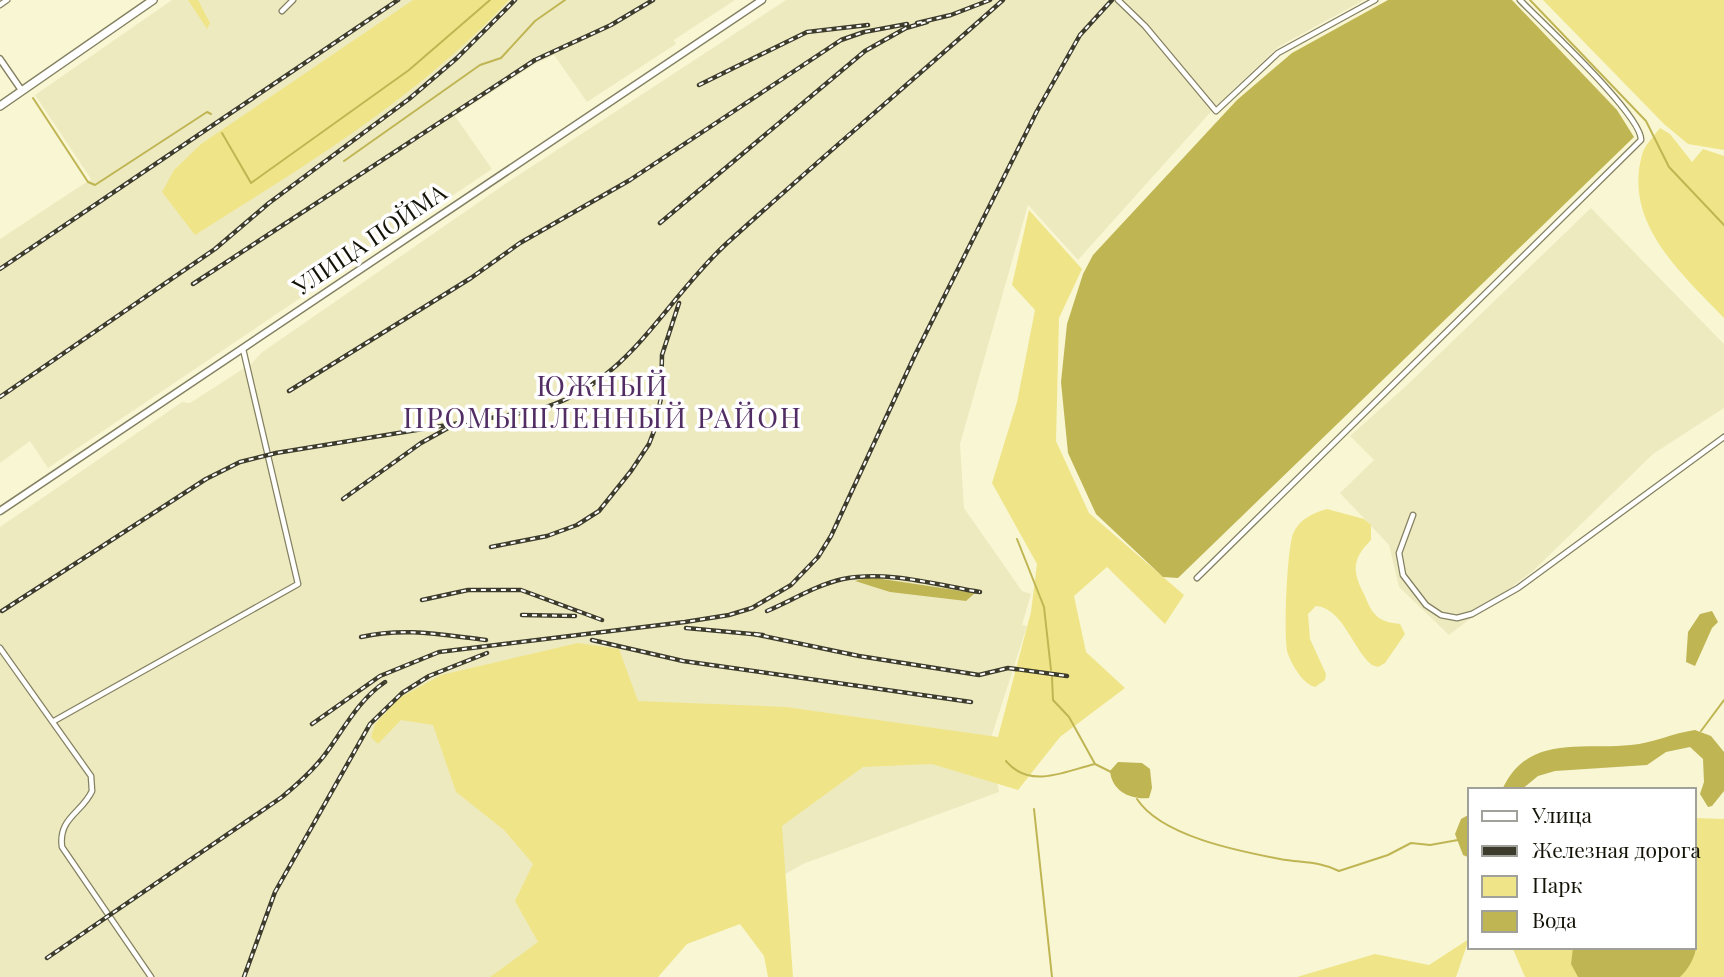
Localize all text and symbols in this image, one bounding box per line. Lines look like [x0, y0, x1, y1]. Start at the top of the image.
street label: УЛИЦА ПОЙМА [285, 175, 453, 302]
district label: ЮЖНЫЙ ПРОМЫШЛЕННЫЙ РАЙОН [403, 366, 803, 435]
legend [1468, 788, 1696, 949]
text: Улица [1531, 800, 1593, 828]
text: Железная дорога [1532, 835, 1701, 863]
text: Парк [1532, 870, 1582, 898]
text: Вода [1532, 905, 1577, 933]

